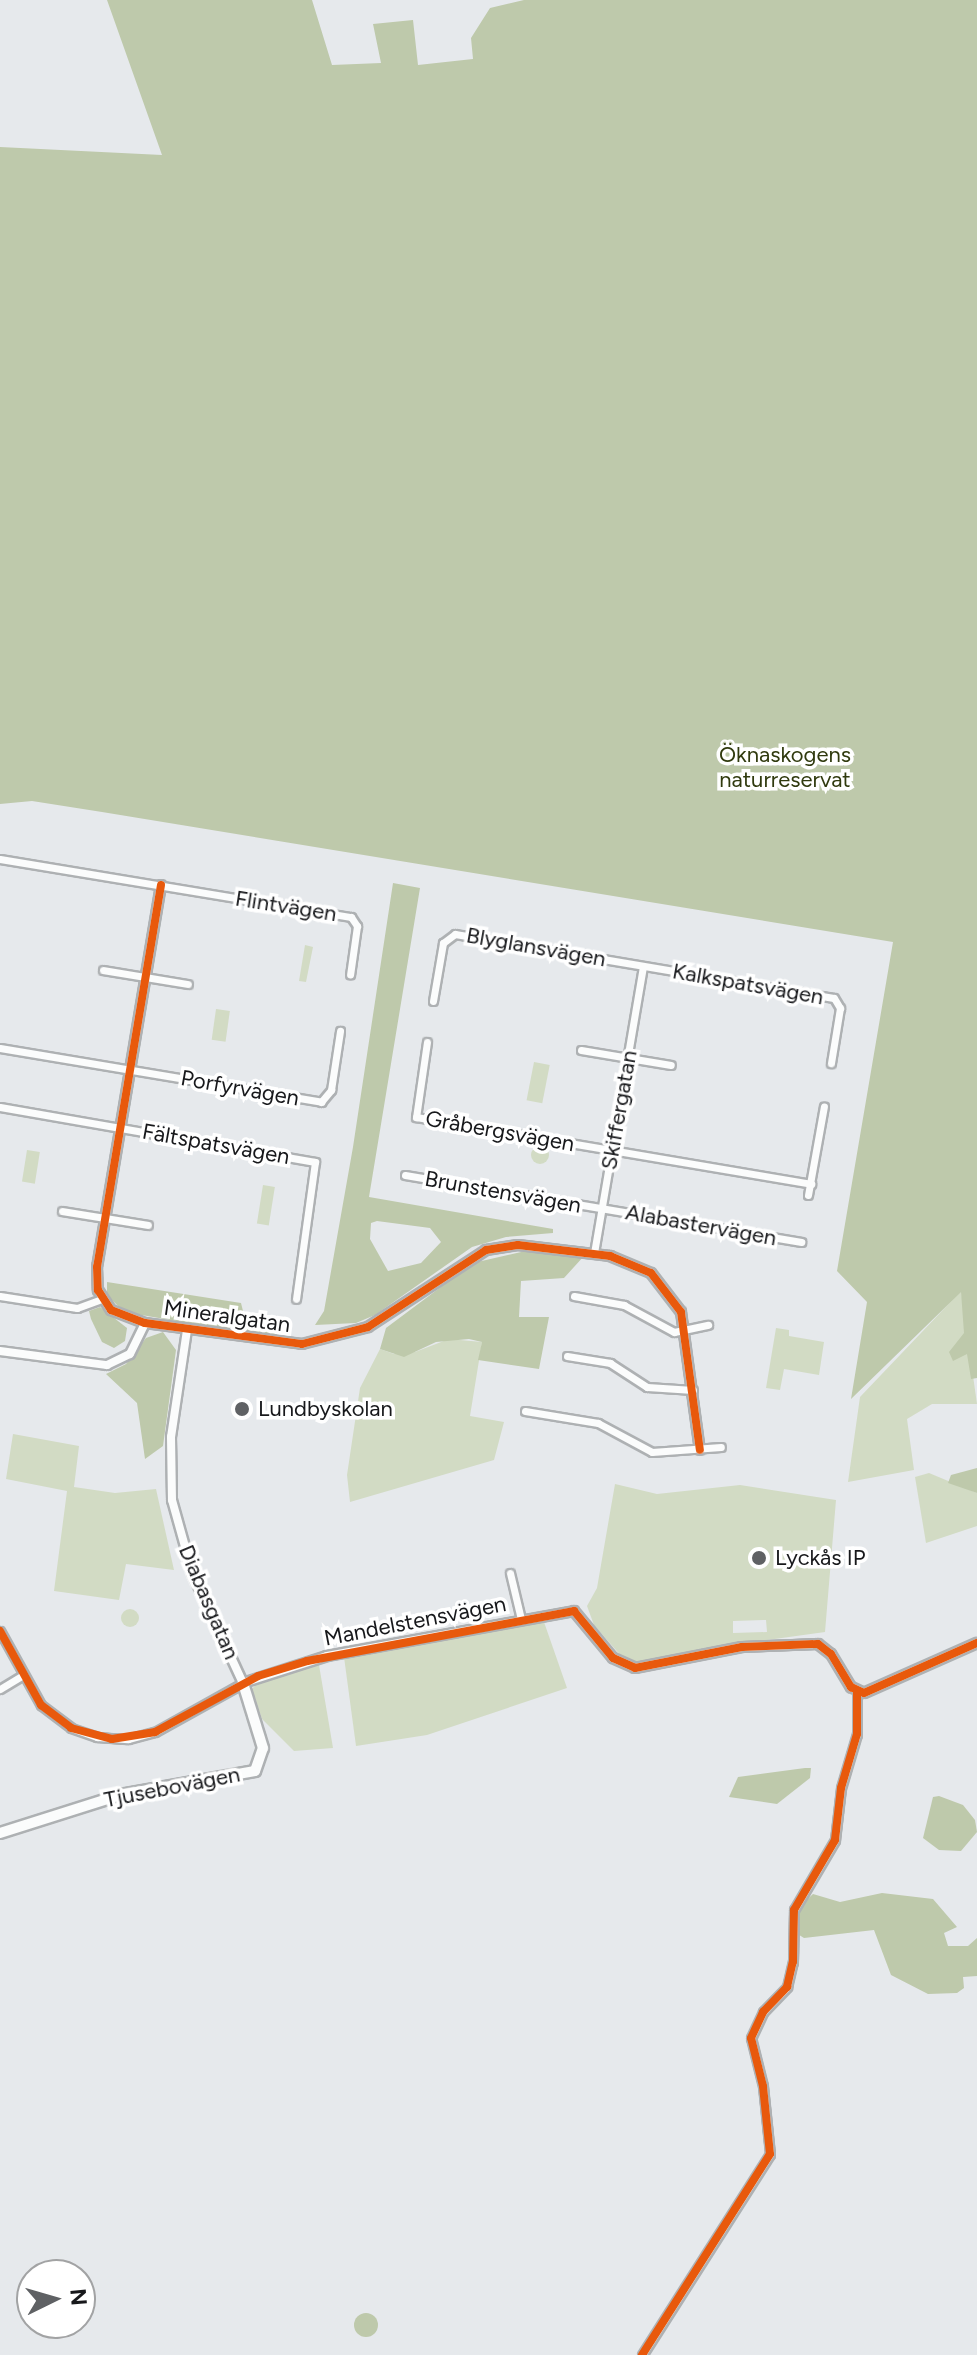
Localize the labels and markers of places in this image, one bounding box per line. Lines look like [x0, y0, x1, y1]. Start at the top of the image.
place label: Lundbyskolan [258, 1396, 393, 1422]
marker: Lundbyskolan [233, 1400, 251, 1418]
place label: Lyckås IP [775, 1545, 866, 1571]
marker: Lyckås IP [750, 1549, 768, 1567]

